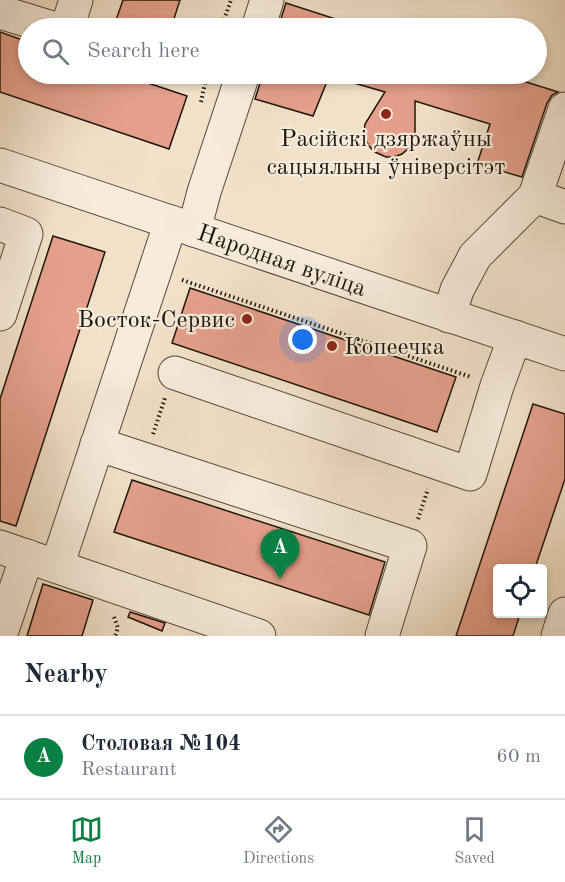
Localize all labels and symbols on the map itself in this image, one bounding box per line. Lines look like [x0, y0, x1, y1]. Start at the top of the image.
marker: Расійскі дзяржаўны сацыяльны ўніверсітэт [379, 107, 393, 121]
place label: Расійскі дзяржаўны сацыяльны ўніверсітэт [266, 128, 506, 180]
street label: Народная вуліца [194, 222, 369, 302]
place label: Восток-Сервис [77, 309, 235, 333]
marker: Восток-Сервис [240, 312, 254, 326]
your location [288, 325, 317, 354]
place label: Копеечка [344, 336, 445, 360]
marker: Копеечка [325, 339, 339, 353]
pin: A [260, 530, 300, 579]

